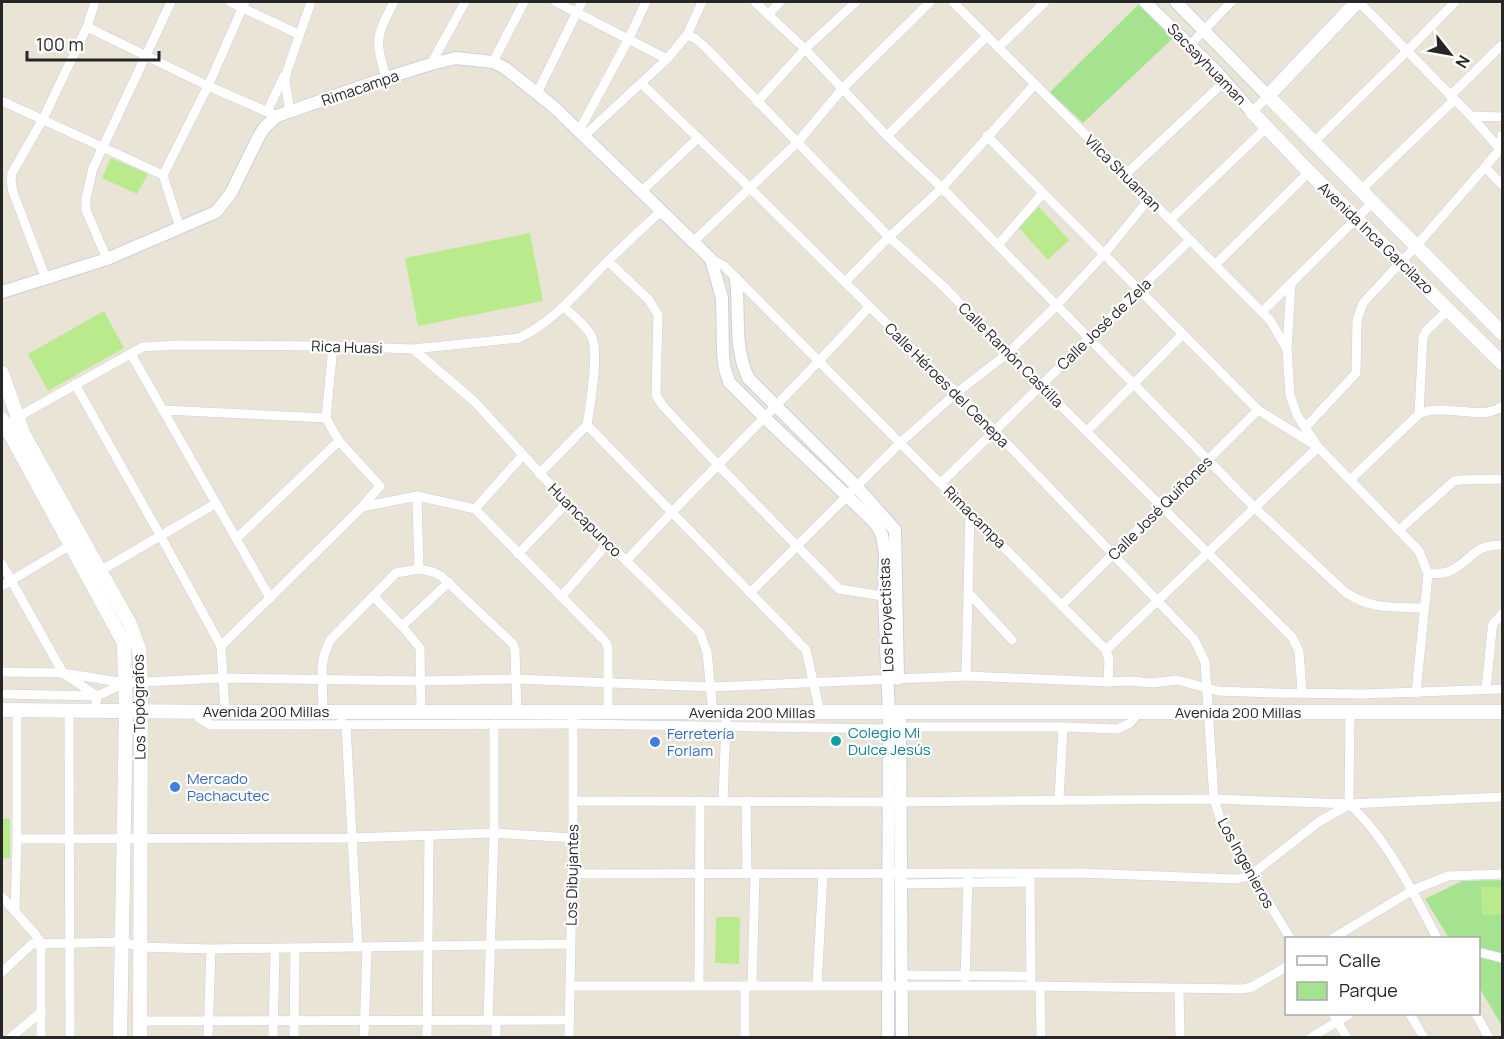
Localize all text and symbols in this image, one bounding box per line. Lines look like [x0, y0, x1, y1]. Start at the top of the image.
street label: Sacsayhuaman [1163, 19, 1251, 109]
scale bar [27, 24, 159, 62]
north arrow [1420, 24, 1480, 84]
text: 100 m [36, 32, 84, 56]
text: N [1450, 51, 1475, 72]
street label: Rimacampa [319, 65, 401, 111]
street label: Vilca Shuaman [1080, 130, 1166, 216]
street label: Avenida Inca Garcilazo [1314, 177, 1438, 299]
street label: Calle José de Zela [1052, 273, 1156, 375]
street label: Calle Ramón Castilla [954, 298, 1068, 412]
street label: Calle Héroes del Cenepa [880, 318, 1014, 452]
street label: Rica Huasi [311, 335, 383, 359]
street label: Calle José Quiñones [1103, 451, 1217, 565]
street label: Huancapunco [543, 478, 627, 562]
street label: Rimacampa [939, 481, 1011, 553]
street label: Los Proyectistas [874, 557, 898, 673]
street label: Los Topógrafos [128, 654, 150, 760]
street label: Avenida 200 Millas [203, 701, 329, 722]
street label: Avenida 200 Millas [689, 702, 815, 723]
street label: Avenida 200 Millas [1175, 702, 1301, 723]
place label: Colegio Mi Dulce Jesús [848, 722, 931, 760]
place label: Ferretería Forlam [667, 723, 734, 761]
marker: Colegio Mi Dulce Jesús [829, 734, 843, 748]
marker: Ferretería Forlam [648, 735, 662, 749]
place label: Mercado Pachacutec [187, 768, 270, 806]
marker: Mercado Pachacutec [168, 780, 182, 794]
street label: Los Ingenieros [1213, 814, 1280, 912]
street label: Los Dibujantes [561, 824, 583, 926]
legend [1285, 937, 1480, 1015]
text: Calle [1339, 948, 1381, 972]
text: Parque [1339, 978, 1398, 1002]

